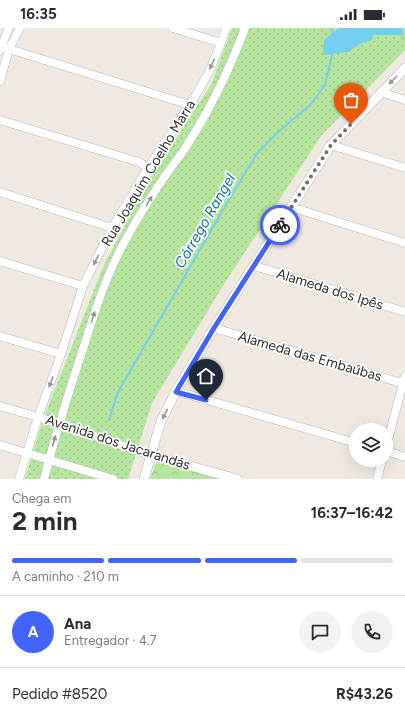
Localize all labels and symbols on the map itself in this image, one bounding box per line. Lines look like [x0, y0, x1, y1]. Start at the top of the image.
one-way arrow [209, 59, 215, 70]
one-way arrow [388, 75, 398, 85]
pin [334, 83, 368, 124]
street label: Rua Joaquim Coelho Marra [98, 97, 199, 250]
water label: Córrego Rangel [171, 170, 240, 271]
one-way arrow [146, 195, 153, 207]
courier [260, 205, 300, 245]
one-way arrow [93, 255, 99, 266]
street label: Alameda dos Ipês [274, 265, 385, 314]
one-way arrow [90, 311, 96, 323]
street label: Alameda das Embaúbas [236, 328, 384, 385]
pin [189, 359, 223, 400]
one-way arrow [48, 377, 54, 389]
one-way arrow [161, 408, 168, 420]
street label: Avenida dos Jacarandás [43, 411, 192, 474]
one-way arrow [51, 435, 57, 447]

